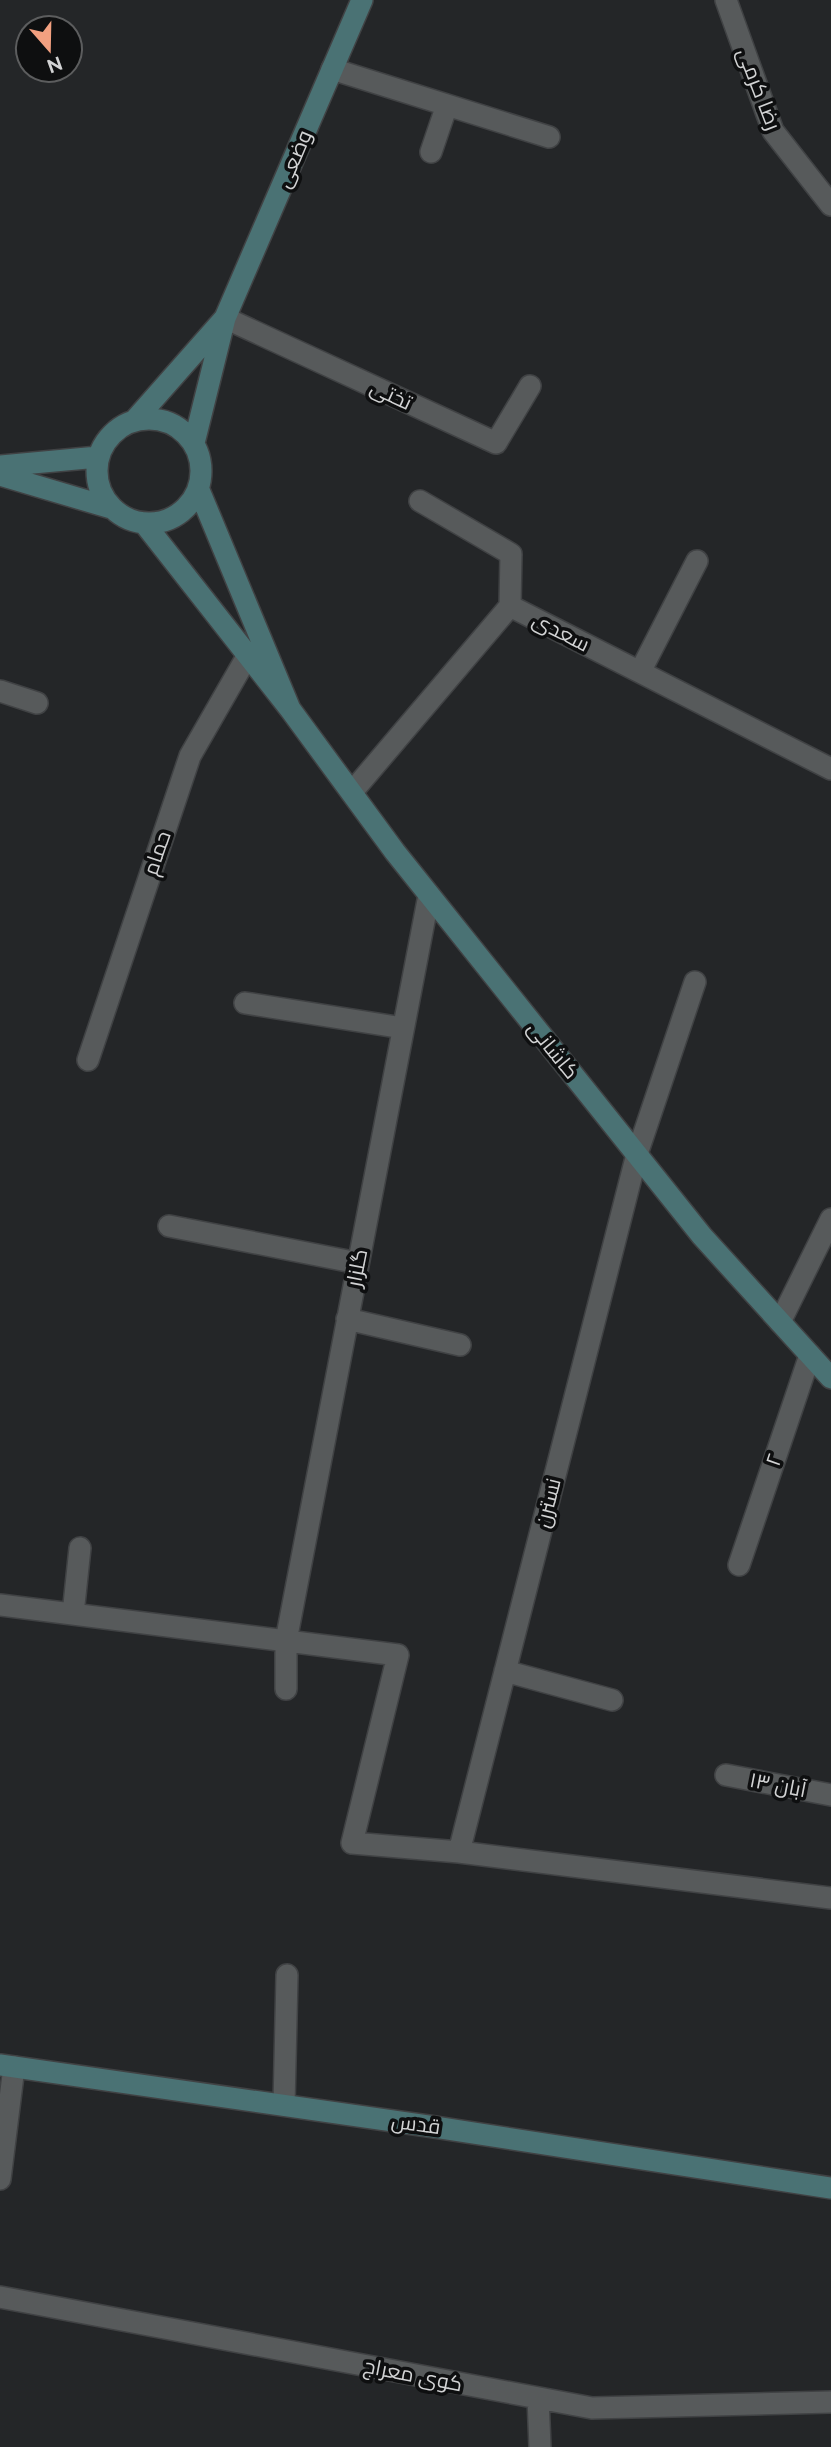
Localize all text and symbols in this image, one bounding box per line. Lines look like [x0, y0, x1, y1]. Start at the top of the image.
north arrow [14, 14, 84, 84]
street label: رضا کرمی [731, 44, 787, 134]
text: N [44, 52, 65, 78]
street label: وضعی [270, 126, 318, 192]
street label: تختی [366, 374, 416, 416]
street label: سعدی [528, 607, 594, 657]
street label: حمام [137, 827, 178, 879]
street label: کاشانی [522, 1016, 584, 1084]
street label: گلزار [340, 1247, 372, 1290]
street label: ۲ [760, 1451, 787, 1469]
street label: نسترن [529, 1476, 567, 1530]
street label: ۱۳ آبان [747, 1767, 809, 1803]
street label: قدس [390, 2108, 442, 2140]
street label: کوی معراج [361, 2353, 465, 2398]

